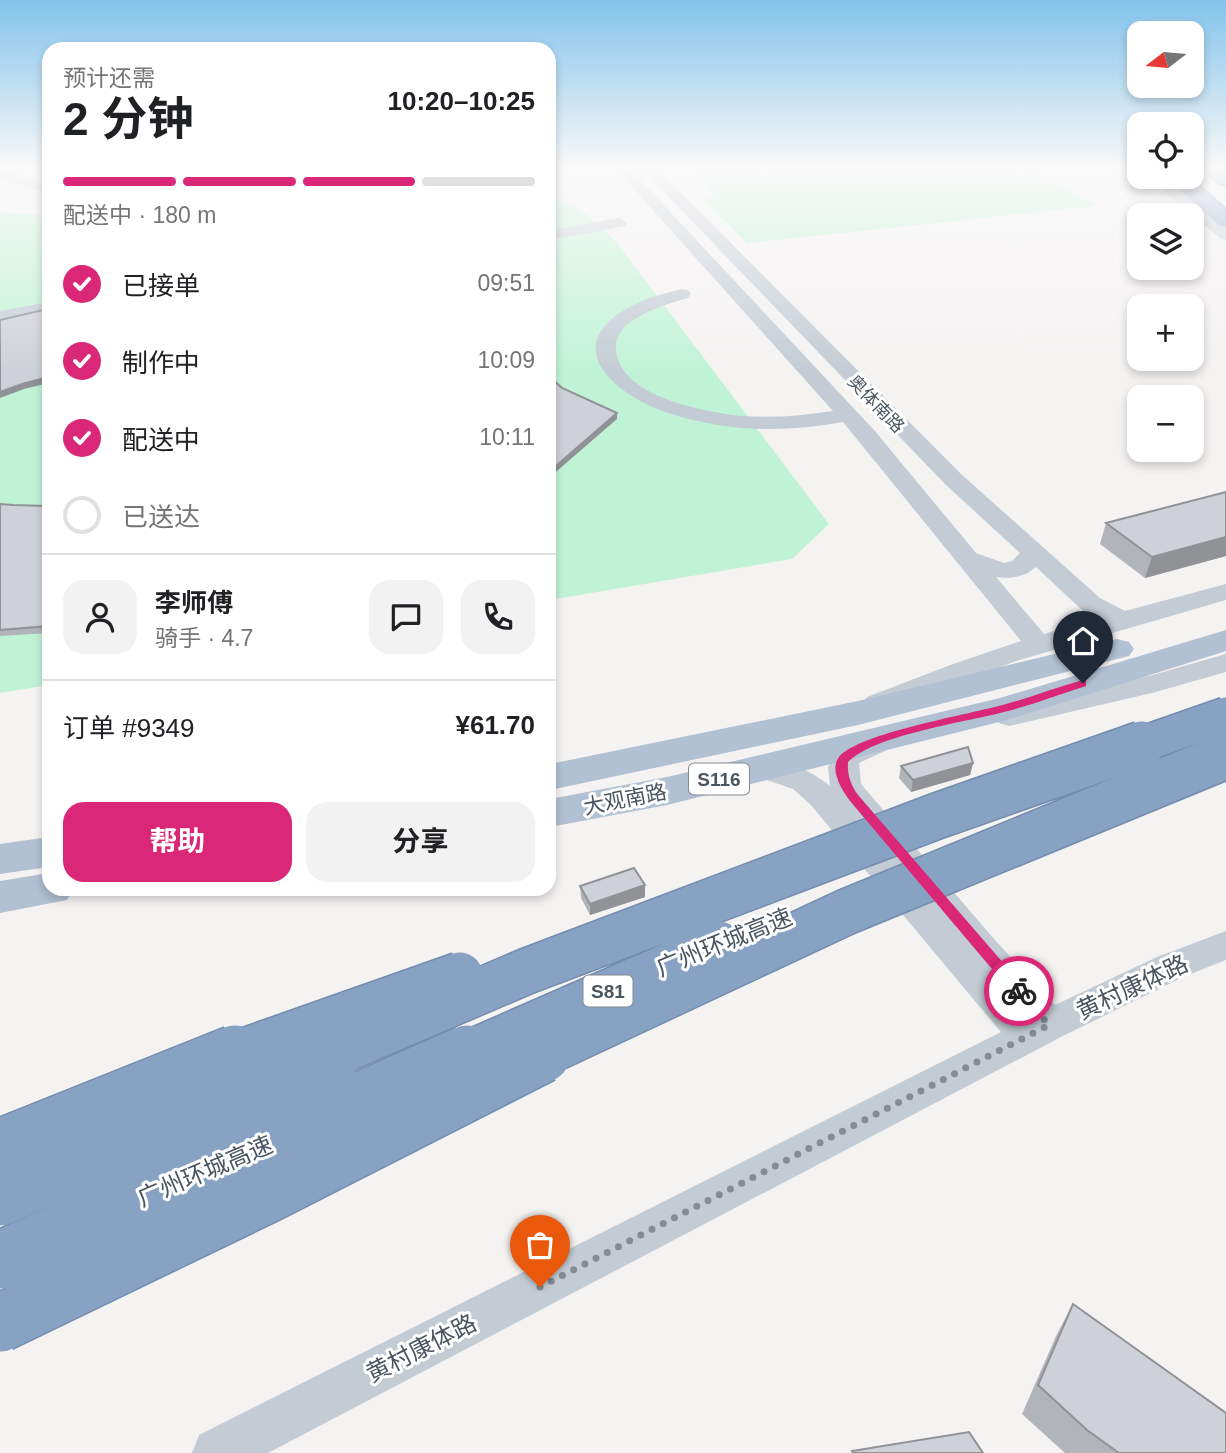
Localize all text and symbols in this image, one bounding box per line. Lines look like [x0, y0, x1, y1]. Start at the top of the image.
north arrow [1127, 21, 1204, 98]
map controls [1127, 21, 1204, 462]
text: 预计还需 [63, 65, 155, 91]
text: 10:20–10:25 [388, 86, 535, 116]
text: 2 分钟 [63, 93, 193, 145]
button: locate [1127, 112, 1204, 189]
text: 配送中 · 180 m [63, 202, 216, 228]
button: layers [1127, 203, 1204, 280]
icon: check [63, 265, 101, 303]
text: 09:51 [477, 270, 535, 296]
text: 已接单 [122, 271, 200, 301]
button: + [1127, 294, 1204, 371]
icon: check [63, 342, 101, 380]
text: 10:09 [477, 347, 535, 373]
text: 制作中 [122, 348, 200, 378]
street label: 奥体南路 [844, 371, 908, 437]
button: − [1127, 385, 1204, 462]
icon: check [63, 419, 101, 457]
text: 10:11 [479, 424, 535, 450]
text: 配送中 [122, 425, 200, 455]
text: 已送达 [122, 502, 200, 532]
button: person [63, 580, 137, 654]
button: chat [369, 580, 443, 654]
button: phone [461, 580, 535, 654]
text: 李师傅 [155, 588, 233, 618]
pin [1053, 611, 1113, 683]
icon: home [1064, 622, 1102, 660]
text: 骑手 · 4.7 [155, 625, 253, 651]
text: ¥61.70 [455, 710, 535, 740]
text: 订单 #9349 [63, 713, 195, 743]
road number: S116 [689, 764, 749, 794]
street label: 大观南路 [582, 780, 668, 818]
button: 帮助 [63, 802, 292, 882]
button: 分享 [306, 802, 535, 882]
street label: 广州环城高速 [652, 903, 796, 981]
street label: 黄村康体路 [1072, 949, 1192, 1025]
courier [984, 956, 1054, 1026]
icon: bike [1000, 972, 1038, 1010]
road number: S81 [584, 976, 632, 1007]
street label: 广州环城高速 [133, 1130, 277, 1212]
pin [510, 1215, 570, 1287]
icon: bag [521, 1226, 559, 1264]
street label: 黄村康体路 [361, 1309, 481, 1387]

